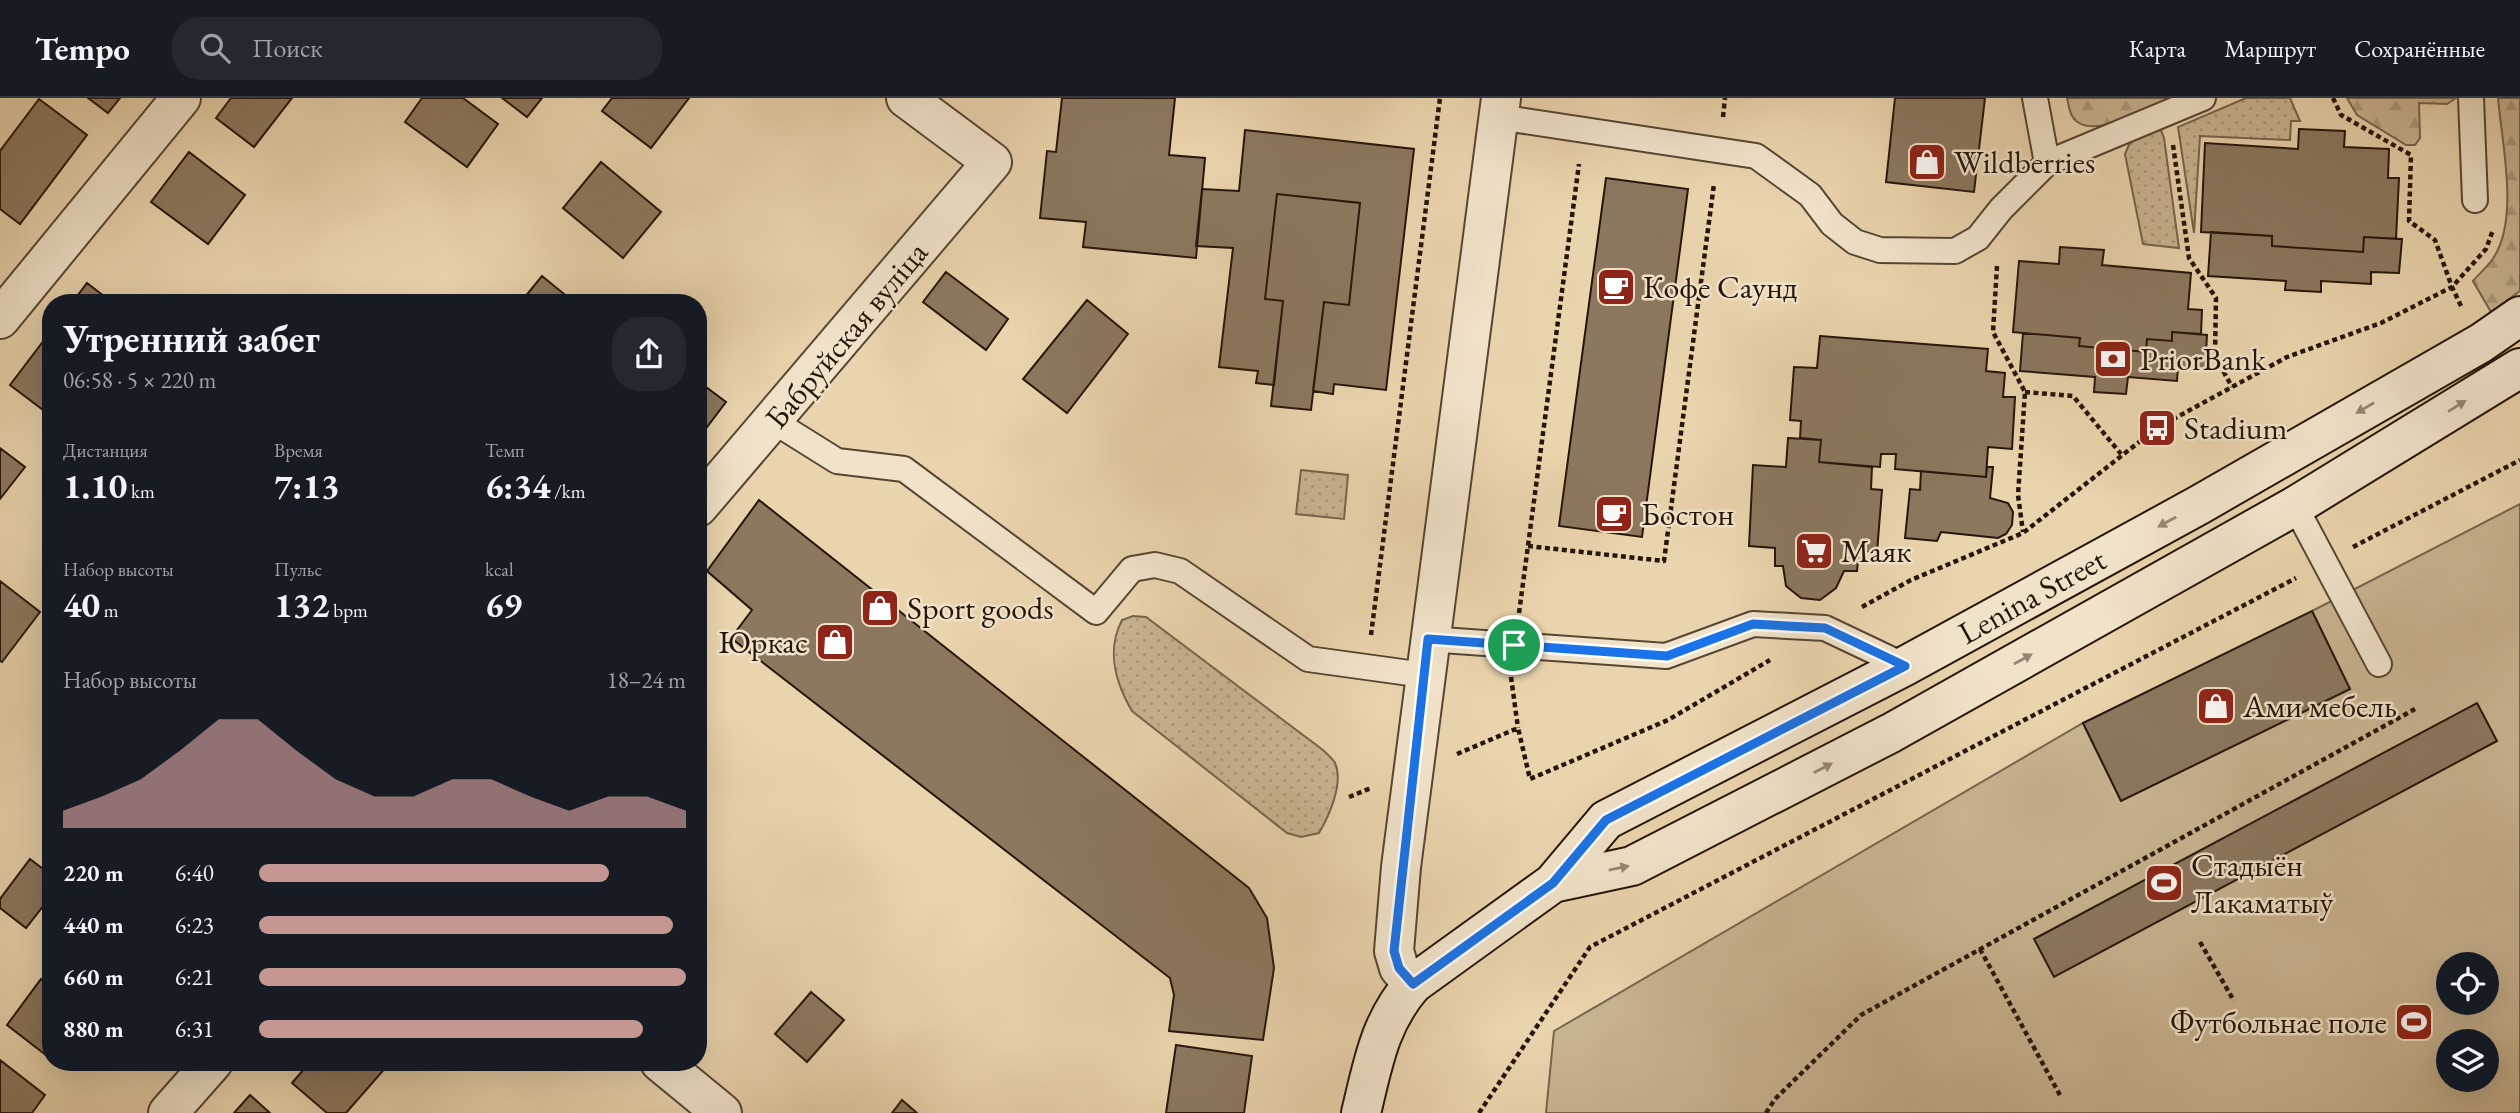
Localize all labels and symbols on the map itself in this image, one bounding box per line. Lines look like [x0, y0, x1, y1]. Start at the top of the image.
shop icon: Wildberries [1906, 141, 1948, 183]
place label: Wildberries [1954, 141, 2095, 183]
street label: Бабруйская вуліца [755, 232, 937, 438]
cafe icon: Кофе Саунд [1595, 266, 1637, 308]
place label: Кофе Саунд [1643, 266, 1798, 308]
bank icon: PriorBank [2092, 338, 2134, 380]
place label: PriorBank [2140, 338, 2267, 380]
one-way arrow [2448, 399, 2467, 412]
one-way arrow [2355, 402, 2374, 414]
bus stop icon: Stadium [2136, 407, 2178, 449]
place label: Stadium [2184, 407, 2288, 449]
cafe icon: Бостон [1593, 493, 1635, 535]
place label: Бостон [1641, 493, 1734, 535]
one-way arrow [2158, 516, 2177, 528]
supermarket icon: Маяк [1793, 530, 1835, 572]
place label: Маяк [1841, 530, 1912, 572]
street label: Lenina Street [1951, 538, 2113, 654]
shop icon: Sport goods [859, 587, 901, 629]
place label: Sport goods [907, 587, 1054, 629]
pin [1484, 615, 1544, 675]
place label: Юркас [718, 621, 808, 663]
shop icon: Юркас [814, 621, 856, 663]
one-way arrow [2013, 653, 2032, 665]
shop icon: Ами мебель [2195, 685, 2237, 727]
place label: Ами мебель [2242, 685, 2397, 727]
one-way arrow [1813, 762, 1833, 773]
place label: Стадыён Лакаматыў [2191, 844, 2335, 923]
sports icon: Стадыён Лакаматыў [2143, 862, 2185, 904]
one-way arrow [1608, 863, 1630, 874]
place label: Футбольнае поле [2170, 1001, 2387, 1043]
sports icon: Футбольнае поле [2393, 1001, 2435, 1043]

